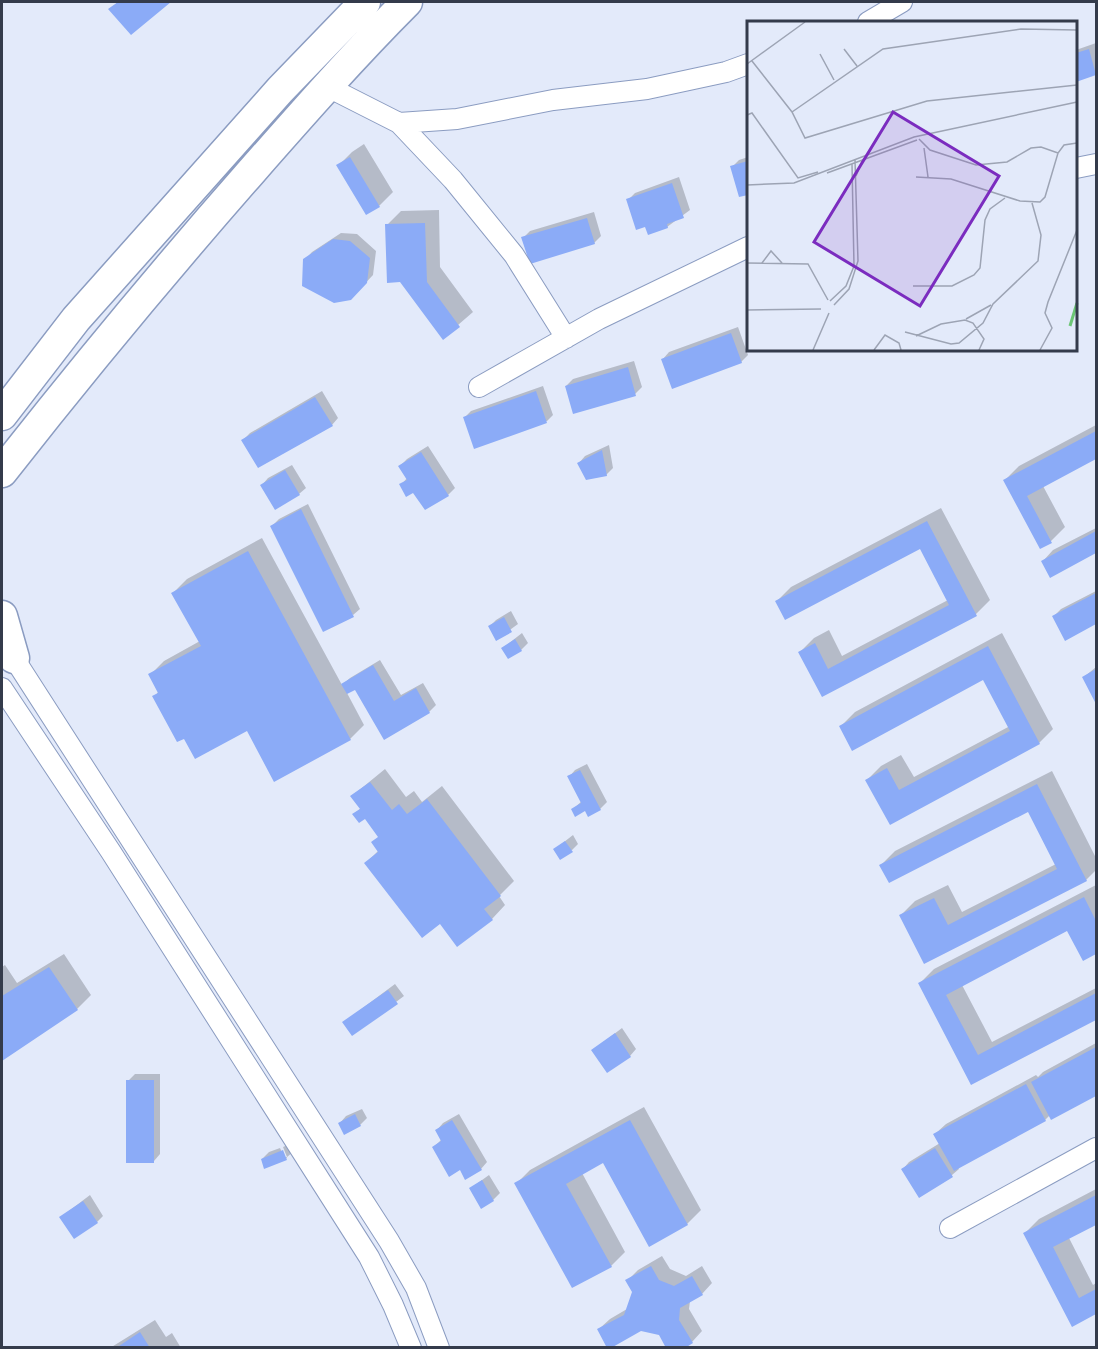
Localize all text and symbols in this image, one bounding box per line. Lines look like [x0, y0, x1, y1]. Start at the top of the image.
inset map [747, 21, 1077, 351]

